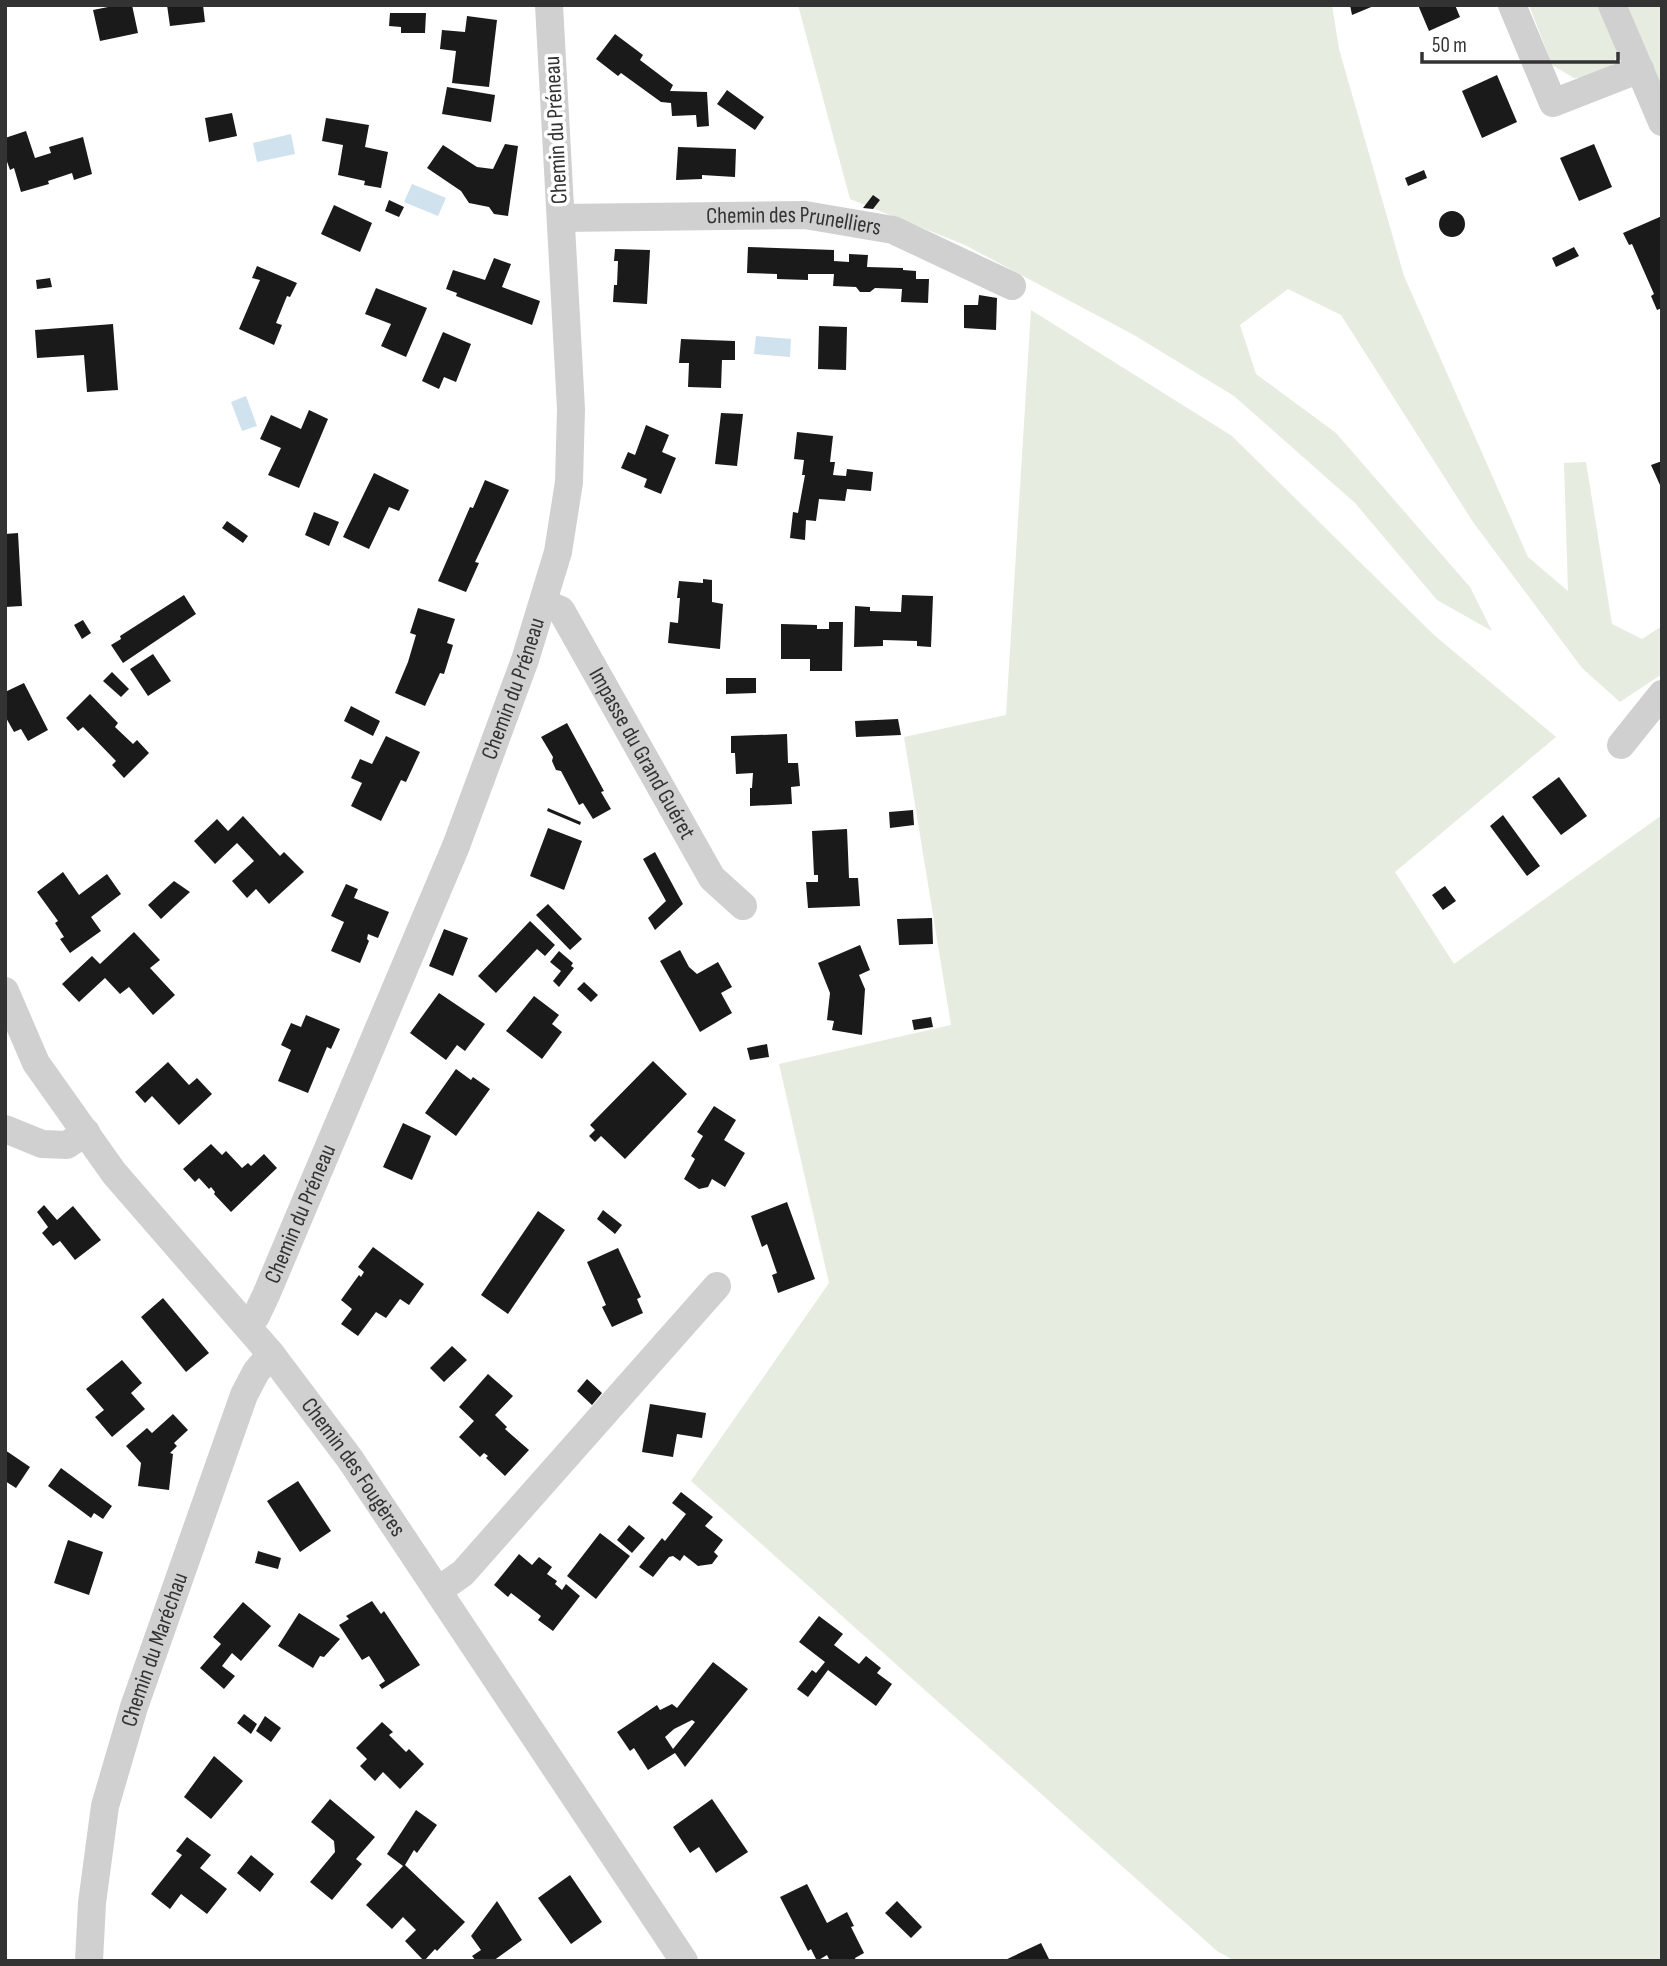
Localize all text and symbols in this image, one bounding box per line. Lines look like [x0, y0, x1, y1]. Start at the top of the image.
scale bar [1422, 21, 1618, 65]
text: 50 m [1432, 33, 1467, 58]
street label: Chemin du Préneau [538, 55, 574, 205]
street label: Chemin des Prunelliers [706, 201, 883, 242]
street label: Chemin du Préneau [475, 614, 551, 763]
street label: Impasse du Grand Guéret [582, 663, 701, 844]
street label: Chemin du Préneau [258, 1140, 342, 1288]
street label: Chemin des Fougères [295, 1392, 412, 1542]
street label: Chemin du Maréchau [115, 1569, 194, 1730]

